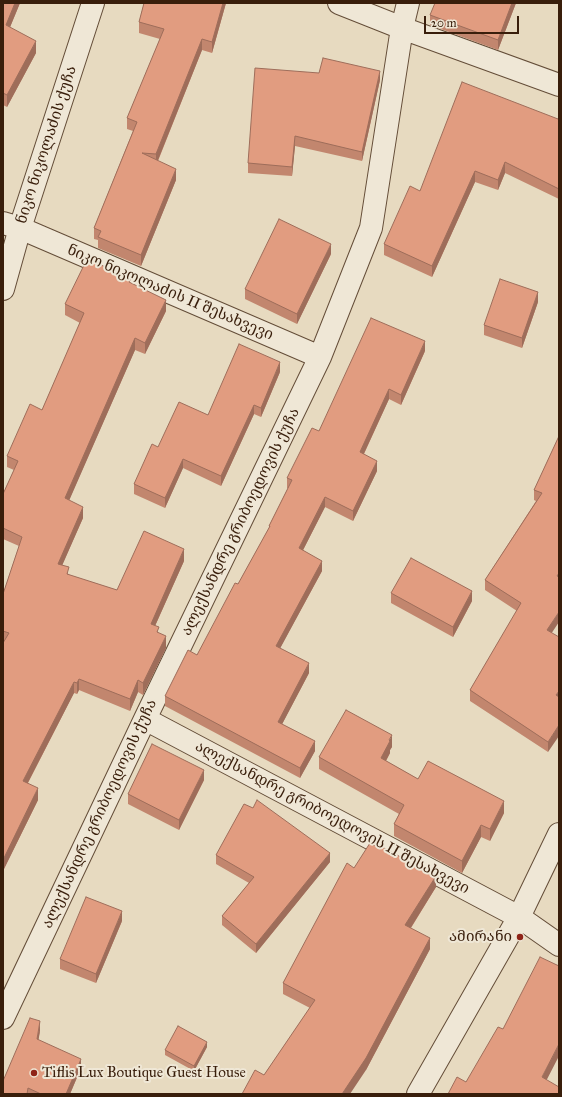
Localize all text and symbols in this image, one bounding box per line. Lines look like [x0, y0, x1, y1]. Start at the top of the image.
scale bar [426, 8, 521, 34]
text: 20 m [431, 16, 457, 30]
street label: ნიკო ნიკოლაძის ქუჩა [13, 64, 81, 226]
street label: ნიკო ნიკოლაძის II შესახვევი [64, 241, 276, 345]
street label: ალექსანდრე გრიბოედოვის ქუჩა [178, 405, 304, 639]
street label: ალექსანდრე გრიბოედოვის ქუჩა [39, 697, 161, 931]
street label: ალექსანდრე გრიბოედოვის II შესახვევი [192, 738, 472, 898]
place label: ამირანი [449, 928, 512, 946]
marker: ამირანი [515, 932, 525, 942]
place label: Tiflis Lux Boutique Guest House [42, 1064, 246, 1082]
marker: Tiflis Lux Boutique Guest House [29, 1068, 39, 1078]

